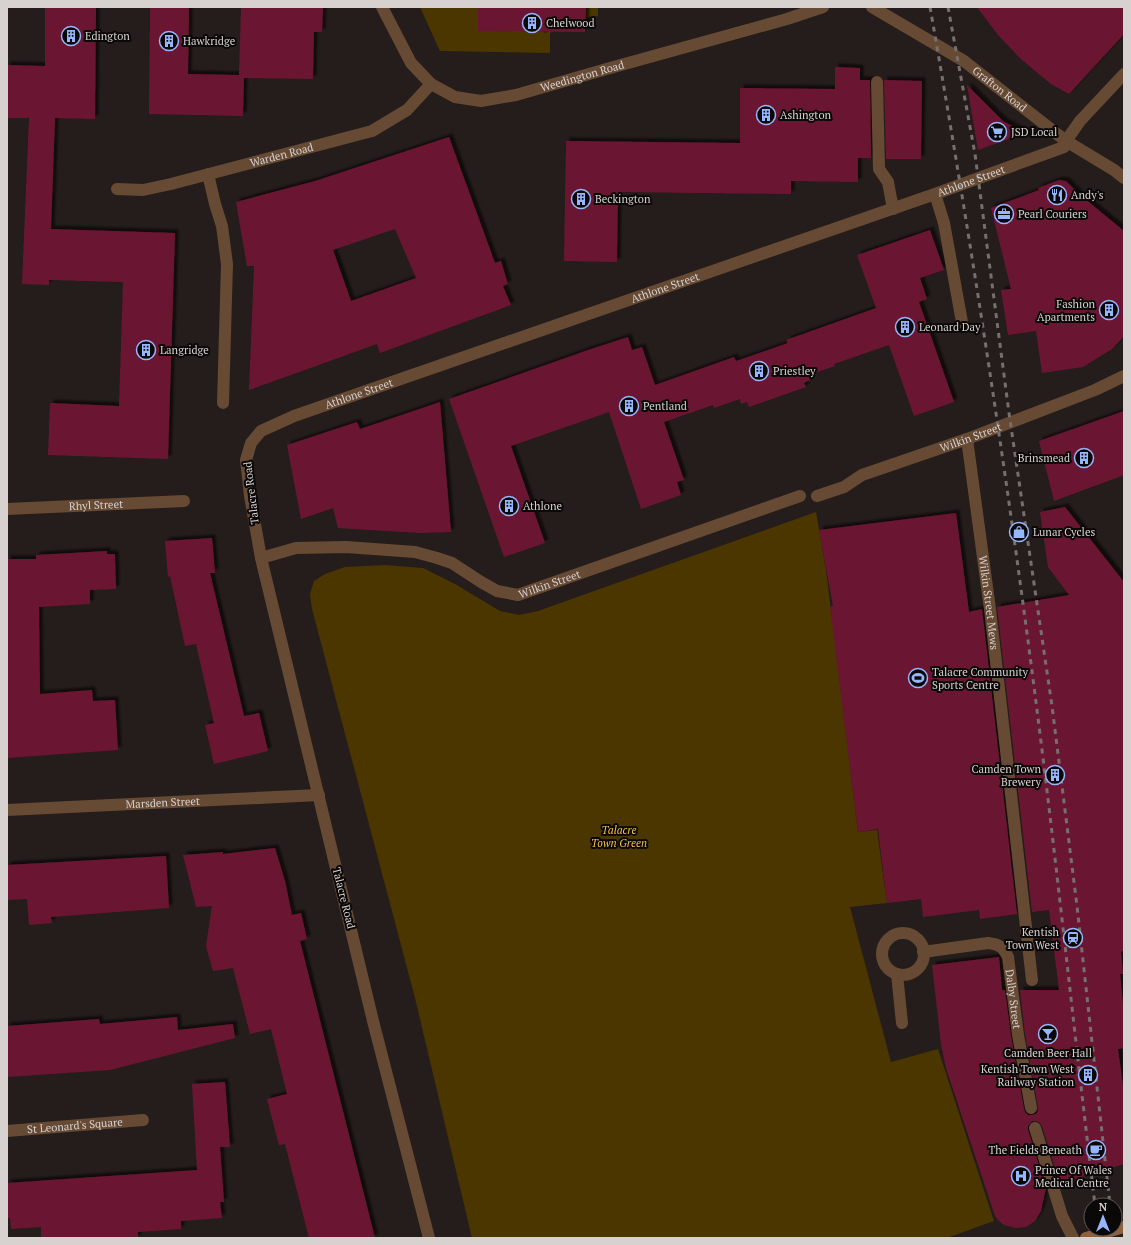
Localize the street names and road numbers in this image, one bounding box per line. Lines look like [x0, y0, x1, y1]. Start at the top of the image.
street label: Weedington Road [539, 57, 626, 95]
street label: Grafton Road [970, 63, 1030, 115]
street label: Warden Road [248, 140, 315, 170]
street label: Athlone Street [935, 162, 1007, 200]
street label: Athlone Street [629, 269, 701, 306]
street label: Athlone Street [323, 375, 395, 412]
street label: Wilkin Street [938, 420, 1003, 455]
street label: Talacre Road [240, 461, 262, 525]
street label: Rhyl Street [68, 497, 123, 513]
street label: Wilkin Street Mews [976, 554, 1002, 651]
street label: Wilkin Street [517, 567, 582, 601]
street label: Marsden Street [125, 794, 200, 811]
street label: Talacre Road [330, 866, 358, 930]
street label: Dalby Street [1003, 968, 1024, 1030]
street label: St Leonard's Square [26, 1115, 124, 1136]

